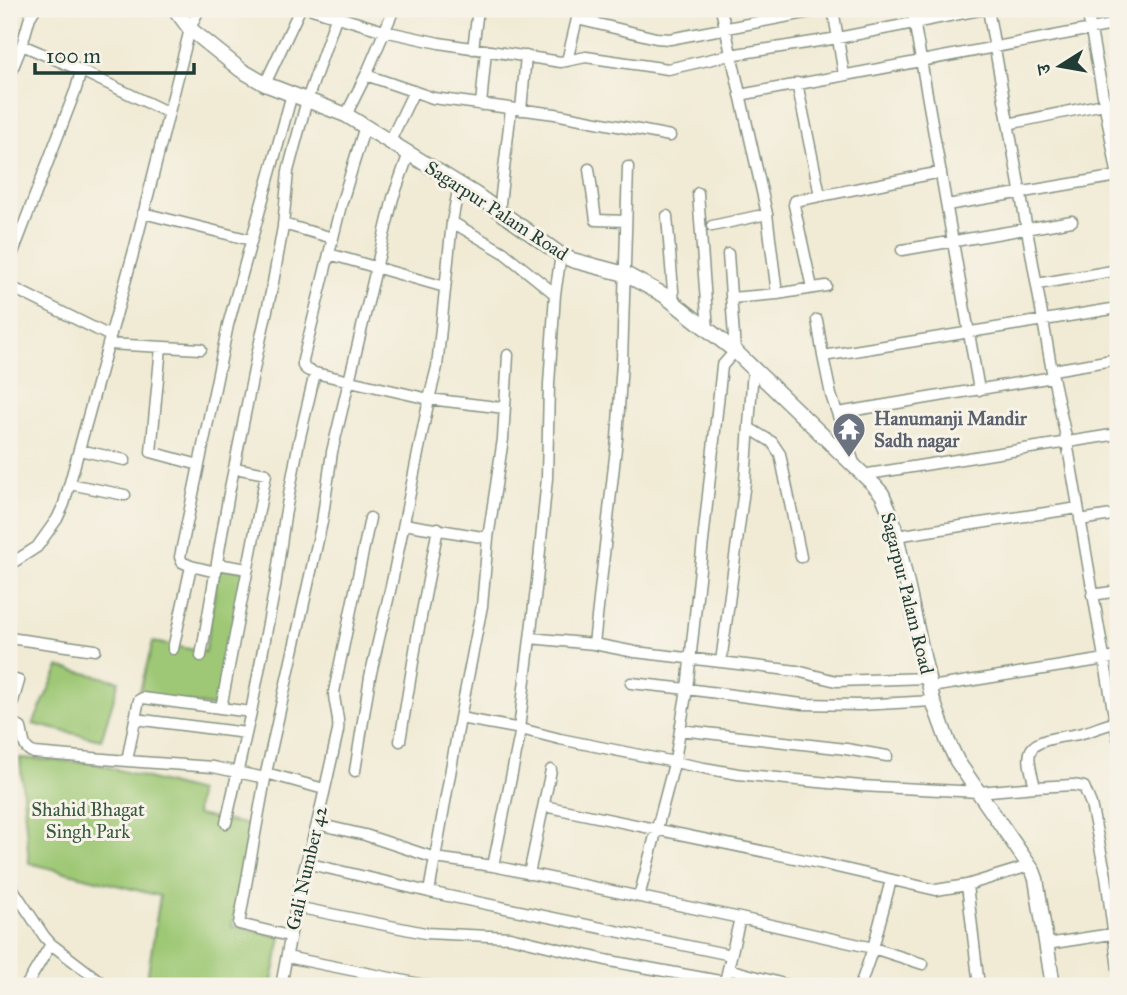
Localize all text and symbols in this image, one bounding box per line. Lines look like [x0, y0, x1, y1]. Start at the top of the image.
scale bar [35, 32, 194, 76]
north arrow [1026, 32, 1096, 102]
text: 100 m [46, 43, 101, 69]
text: उ [1031, 61, 1056, 78]
street label: Sagarpur Palam Road [420, 156, 573, 266]
place label: Hanumanji Mandir Sadh nagar [874, 407, 1028, 453]
temple icon: Hanumanji Mandir Sadh nagar [830, 410, 868, 459]
street label: Sagarpur Palam Road [875, 510, 939, 677]
park label: Shahid Bhagat Singh Park [31, 798, 145, 844]
street label: Gali Number 42 [281, 803, 332, 932]

